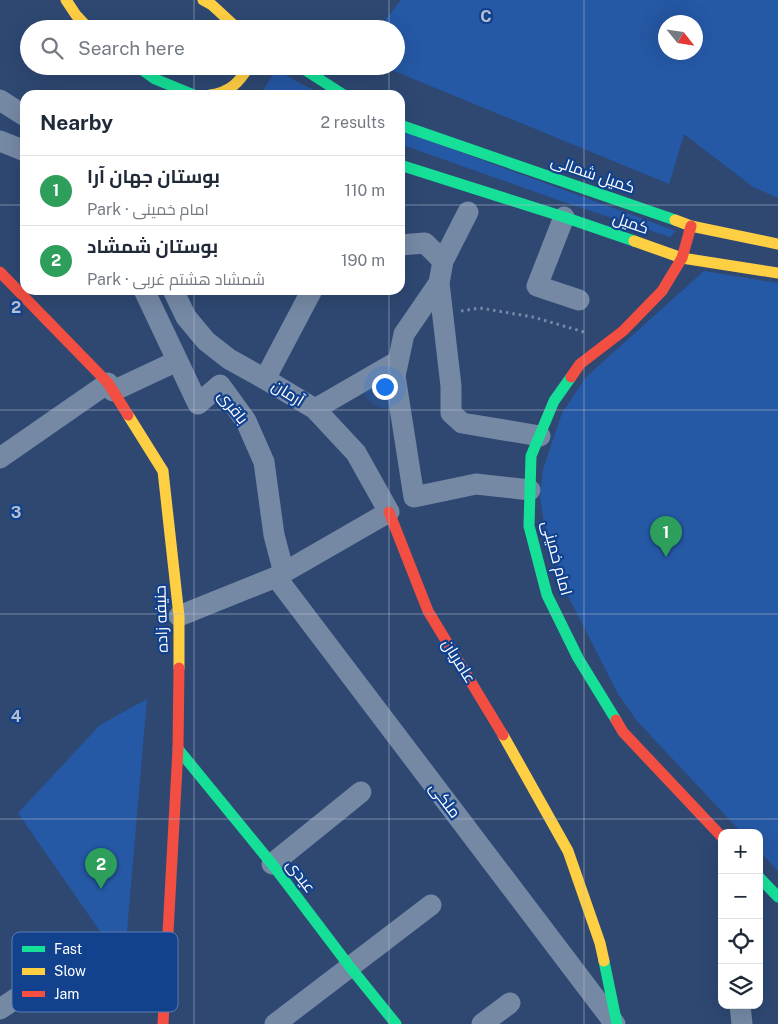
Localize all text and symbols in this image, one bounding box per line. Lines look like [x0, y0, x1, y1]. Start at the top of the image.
text: C [480, 7, 492, 26]
north arrow [658, 15, 703, 60]
search box [20, 20, 405, 75]
icon: search [38, 34, 66, 62]
text: Search here [78, 37, 185, 59]
text: Nearby [40, 110, 113, 135]
text: 2 results [320, 113, 385, 132]
street label: کمیل شمالی [548, 151, 638, 198]
text: بوستان جهان آرا [87, 165, 220, 187]
text: 1 [53, 181, 59, 200]
text: 110 m [344, 181, 385, 200]
text: Park · امام خمینی [87, 200, 209, 219]
street label: کمیل [610, 208, 651, 239]
text: بوستان شمشاد [87, 235, 218, 257]
text: 2 [51, 251, 61, 270]
text: 190 m [341, 251, 385, 270]
text: Park · شمشاد هشتم غربی [87, 270, 265, 289]
text: 2 [11, 298, 21, 317]
your location [372, 374, 398, 400]
street label: آرمان [268, 376, 308, 411]
street label: باقری [213, 386, 252, 428]
text: 3 [11, 503, 21, 522]
pin: 1 [650, 516, 682, 557]
street label: امام خمینی [536, 519, 576, 598]
street label: حنیفه زاده [150, 585, 172, 653]
street label: عامریان [437, 635, 480, 687]
text: 4 [11, 707, 22, 726]
street label: ملکی [425, 778, 465, 822]
map controls [718, 829, 763, 1009]
button: + [718, 829, 763, 874]
pin: 2 [85, 848, 117, 889]
street label: عیدی [281, 855, 320, 897]
button: − [718, 874, 763, 919]
button: locate [718, 919, 763, 964]
legend [12, 932, 178, 1012]
text: Fast [54, 941, 82, 957]
text: Slow [54, 963, 86, 979]
button: layers [718, 964, 763, 1009]
text: Jam [54, 986, 79, 1002]

